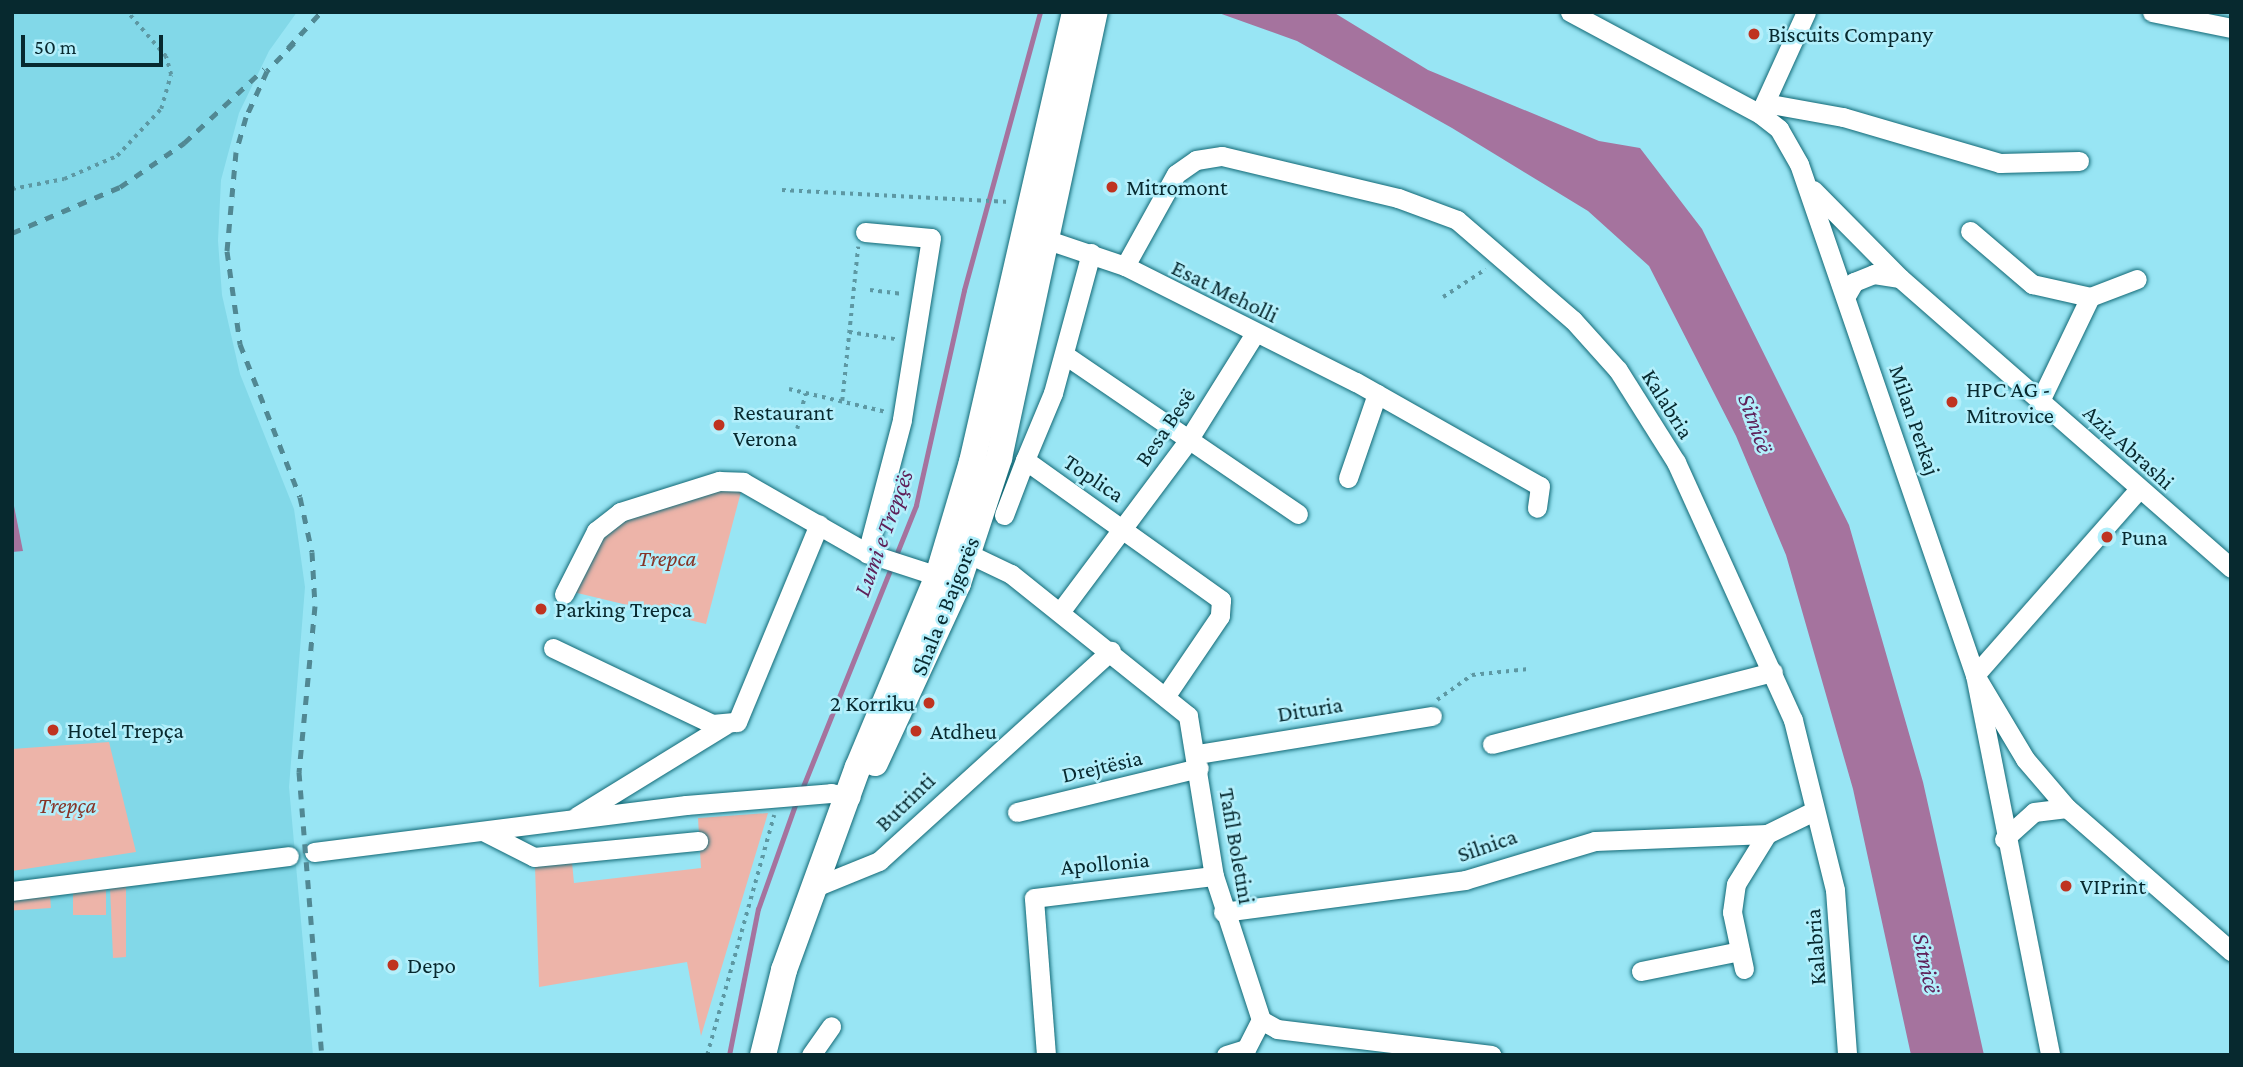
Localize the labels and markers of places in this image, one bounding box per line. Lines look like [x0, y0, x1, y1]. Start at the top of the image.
place label: Biscuits Company [1768, 20, 1933, 48]
marker: Biscuits Company [1746, 26, 1762, 42]
place label: Mitromont [1126, 173, 1228, 201]
marker: Mitromont [1104, 179, 1120, 195]
place label: HPC AG - Mitrovice [1966, 375, 2054, 429]
marker: HPC AG - Mitrovice [1944, 394, 1960, 410]
place label: Restaurant Verona [733, 398, 833, 452]
marker: Restaurant Verona [711, 417, 727, 433]
place label: Puna [2121, 523, 2168, 551]
marker: Puna [2099, 529, 2115, 545]
place label: Parking Trepca [555, 595, 692, 623]
marker: Parking Trepca [533, 601, 549, 617]
place label: 2 Korriku [830, 689, 915, 717]
marker: 2 Korriku [921, 695, 937, 711]
place label: Hotel Trepça [67, 716, 184, 744]
place label: Atdheu [930, 717, 997, 745]
marker: Hotel Trepça [45, 722, 61, 738]
marker: Atdheu [908, 723, 924, 739]
place label: VIPrint [2080, 872, 2146, 900]
marker: VIPrint [2058, 878, 2074, 894]
place label: Depo [407, 951, 456, 979]
marker: Depo [385, 957, 401, 973]

